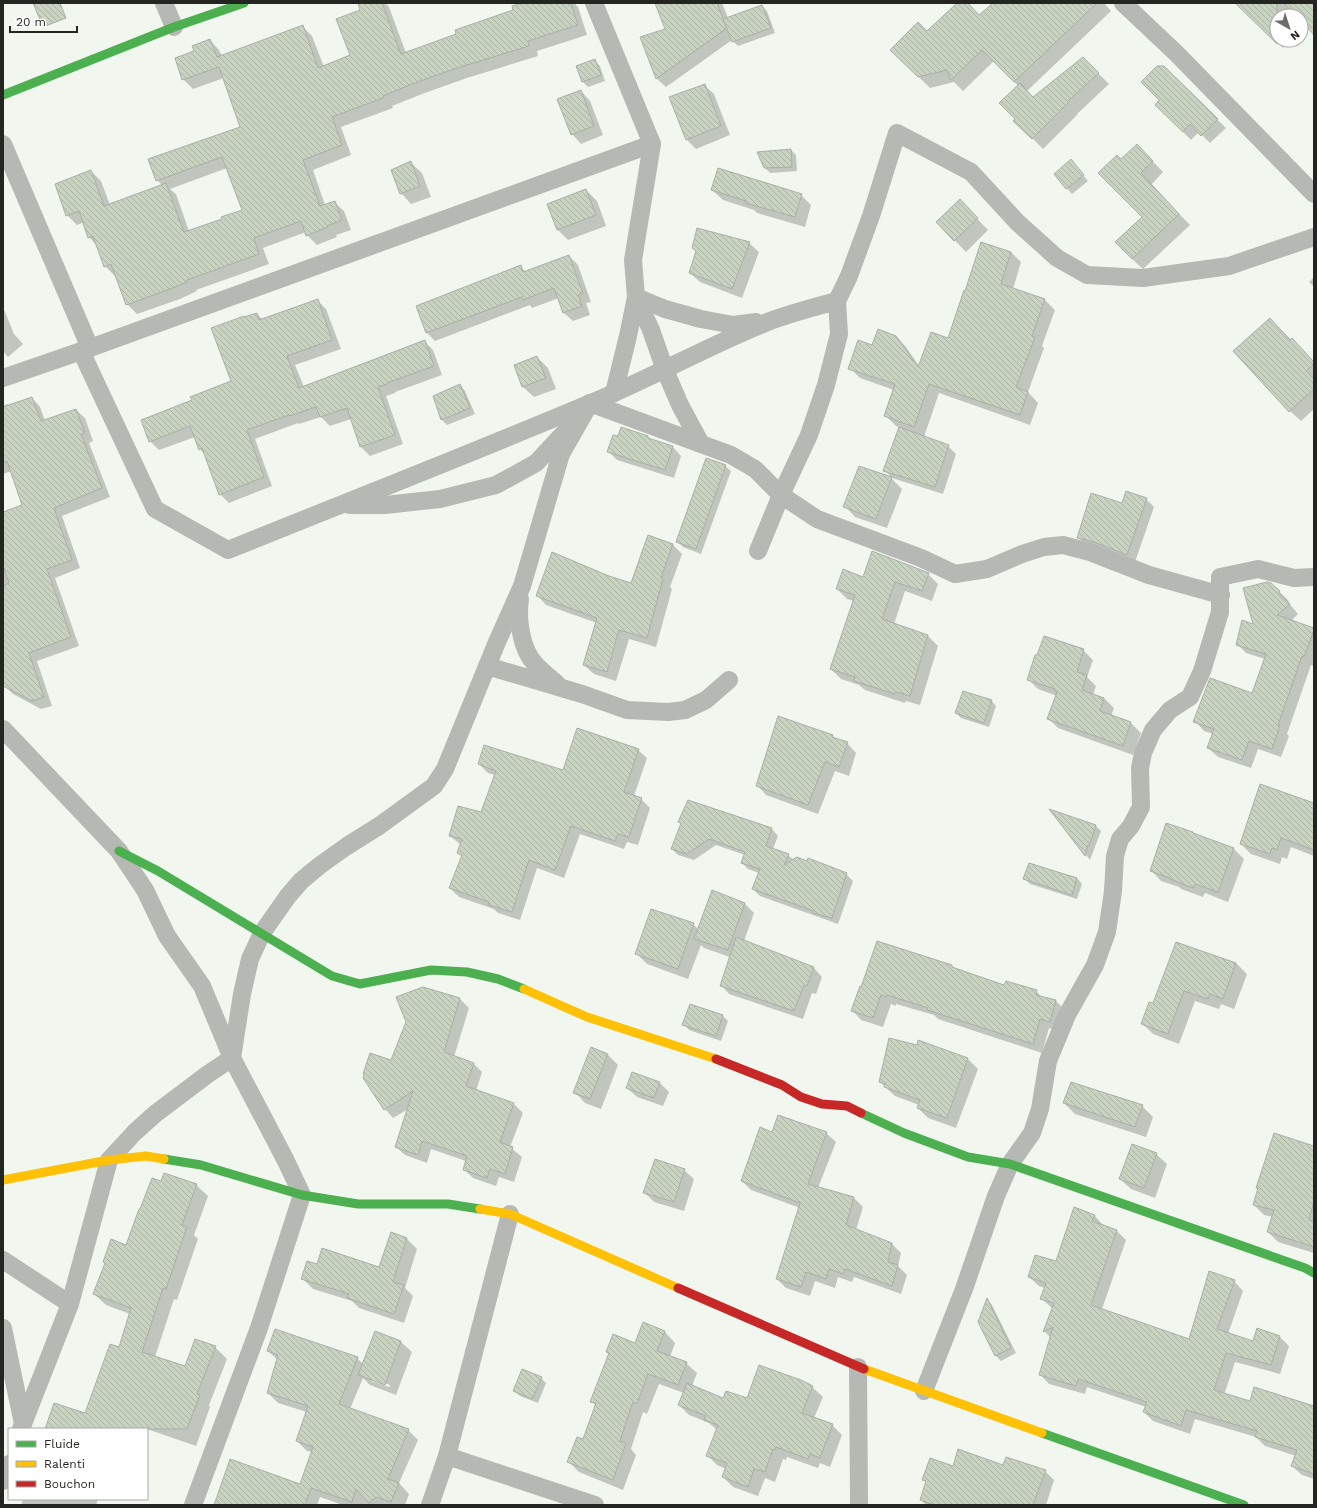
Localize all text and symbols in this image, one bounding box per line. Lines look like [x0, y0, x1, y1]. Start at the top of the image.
scale bar [10, 8, 77, 34]
north arrow [1269, 8, 1309, 48]
text: 20 m [16, 15, 46, 29]
text: N [1288, 28, 1302, 43]
legend [8, 1428, 148, 1500]
text: Fluide [44, 1437, 80, 1451]
text: Ralenti [44, 1457, 85, 1471]
text: Bouchon [44, 1477, 95, 1491]

